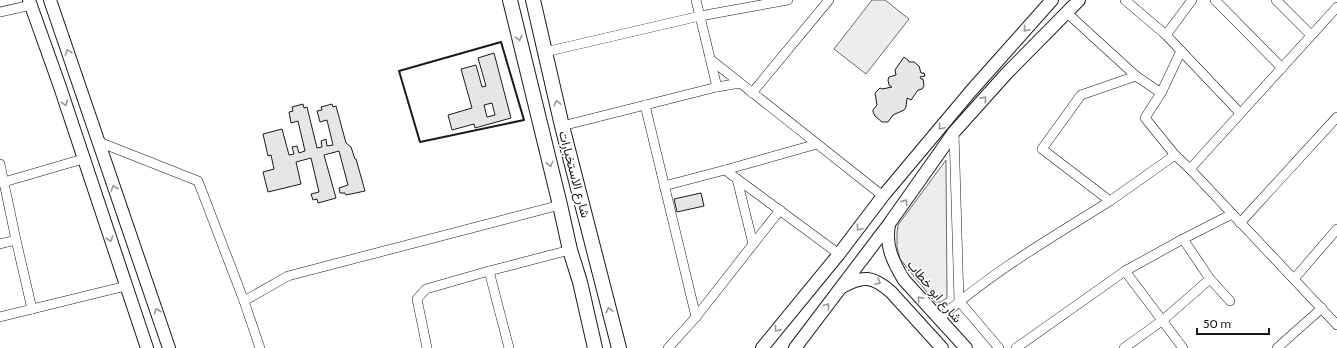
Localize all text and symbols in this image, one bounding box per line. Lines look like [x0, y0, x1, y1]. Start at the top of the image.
one-way arrow [1023, 24, 1030, 31]
one-way arrow [515, 35, 523, 41]
one-way arrow [64, 48, 73, 55]
one-way arrow [979, 96, 986, 104]
one-way arrow [60, 99, 69, 106]
one-way arrow [553, 100, 561, 106]
one-way arrow [938, 122, 945, 130]
street label: شارع الاستخبارات [554, 129, 594, 220]
one-way arrow [546, 161, 554, 167]
one-way arrow [111, 185, 119, 192]
one-way arrow [900, 199, 908, 206]
one-way arrow [856, 223, 863, 230]
one-way arrow [106, 236, 114, 243]
street label: شارع ابو خطاب [903, 256, 966, 327]
one-way arrow [874, 277, 881, 285]
one-way arrow [918, 296, 925, 303]
one-way arrow [822, 304, 829, 311]
one-way arrow [606, 307, 614, 313]
one-way arrow [153, 308, 162, 315]
scale bar [1197, 310, 1269, 336]
text: 50 m [1203, 316, 1231, 331]
one-way arrow [775, 325, 782, 332]

